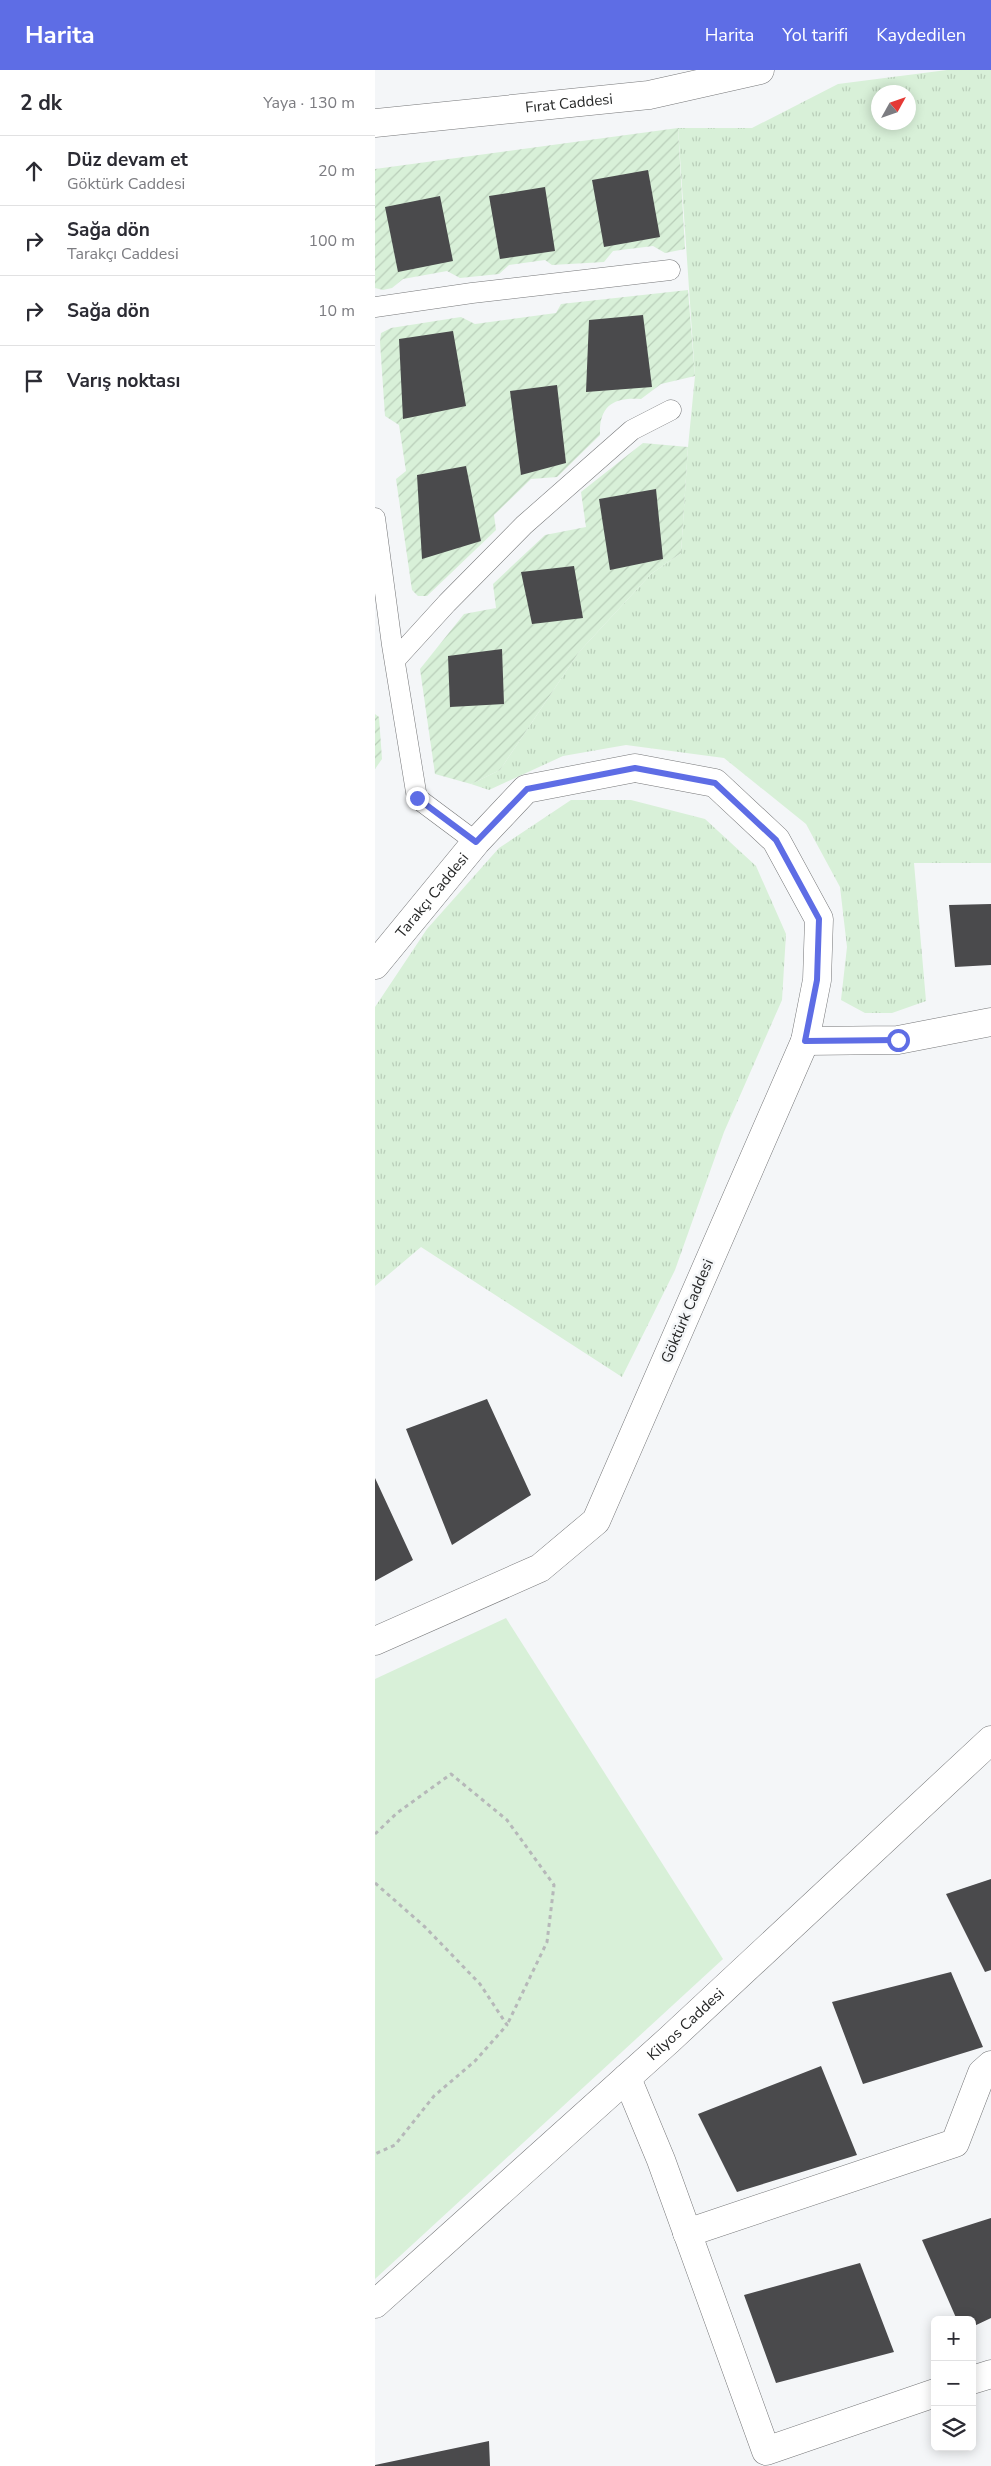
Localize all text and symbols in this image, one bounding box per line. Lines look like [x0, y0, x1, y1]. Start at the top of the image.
text: Harita [25, 19, 95, 51]
text: Harita [705, 23, 754, 47]
text: Yol tarifi [782, 23, 848, 47]
text: Kaydedilen [876, 23, 966, 47]
north arrow [871, 85, 916, 130]
text: 2 dk [20, 89, 62, 117]
street label: Fırat Caddesi [524, 89, 614, 118]
text: Yaya · 130 m [263, 92, 355, 114]
text: Düz devam et [67, 147, 188, 173]
icon: ahead [20, 157, 48, 185]
text: 20 m [318, 160, 355, 182]
text: Göktürk Caddesi [67, 173, 185, 195]
text: Sağa dön [67, 217, 150, 243]
icon: right [20, 227, 48, 255]
text: 100 m [308, 230, 355, 252]
text: Tarakçı Caddesi [67, 243, 179, 265]
icon: right [20, 297, 48, 325]
text: Sağa dön [67, 298, 150, 324]
text: 10 m [318, 300, 355, 322]
icon: arrive [20, 367, 48, 395]
text: Varış noktası [67, 368, 180, 394]
route end [406, 787, 429, 810]
street label: Tarakçı Caddesi [391, 849, 473, 942]
route start [887, 1029, 910, 1052]
street label: Göktürk Caddesi [656, 1256, 718, 1366]
street label: Kilyos Caddesi [643, 1984, 728, 2065]
map controls [931, 2316, 976, 2451]
button: + [931, 2316, 976, 2361]
button: − [931, 2361, 976, 2406]
button: layers [931, 2406, 976, 2451]

